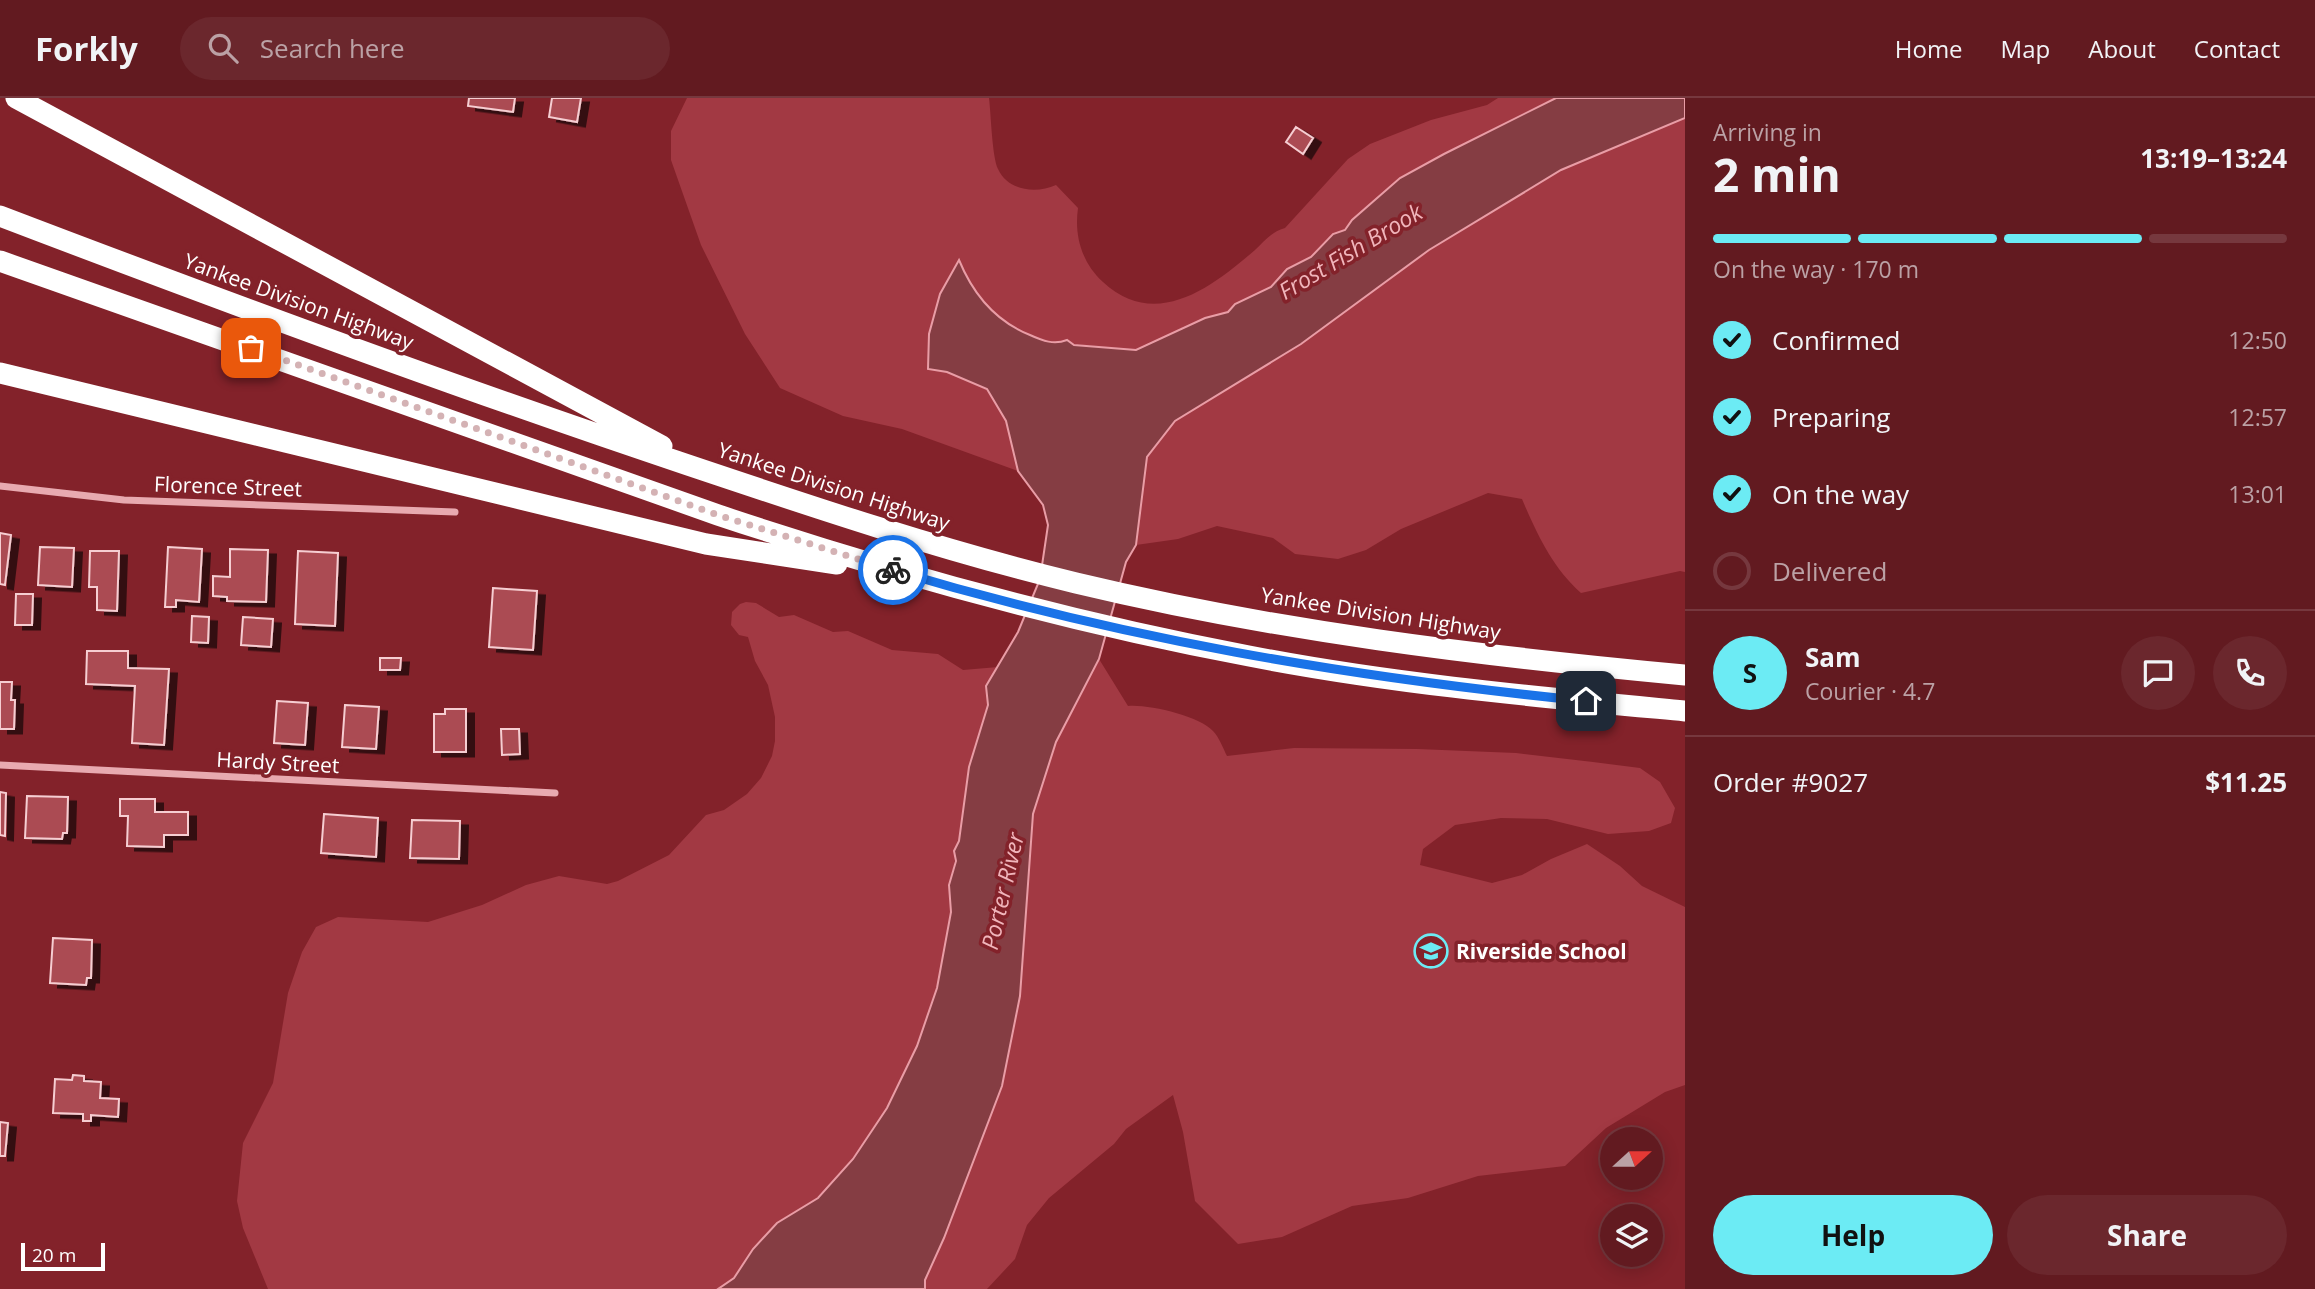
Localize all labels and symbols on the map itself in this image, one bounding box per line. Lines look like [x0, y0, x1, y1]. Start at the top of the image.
water label: Frost Fish Brook [1272, 195, 1429, 307]
street label: Yankee Division Highway [180, 246, 418, 356]
pin [221, 318, 281, 378]
street label: Yankee Division Highway [714, 435, 954, 537]
street label: Florence Street [154, 469, 302, 503]
courier [858, 535, 928, 605]
street label: Yankee Division Highway [1259, 580, 1503, 646]
pin [1556, 671, 1616, 731]
street label: Hardy Street [216, 745, 340, 779]
water label: Porter River [973, 828, 1031, 953]
school or university icon: Riverside School [1412, 932, 1450, 970]
place label: Riverside School [1456, 937, 1627, 965]
north arrow [1600, 1127, 1662, 1190]
scale bar [21, 1240, 105, 1272]

